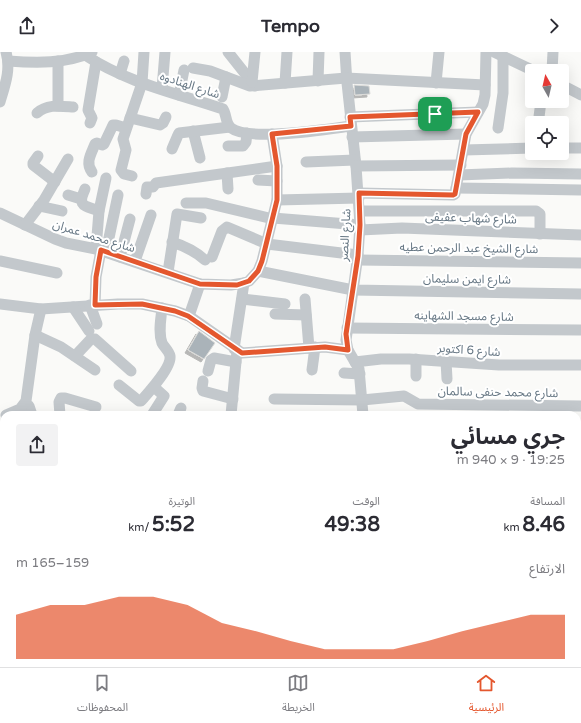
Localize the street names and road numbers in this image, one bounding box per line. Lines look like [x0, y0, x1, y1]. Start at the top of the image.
street label: شارع الهنادوه [158, 69, 222, 103]
street label: شارع النصر [337, 208, 355, 263]
street label: شارع شهاب عفيفى [425, 209, 517, 229]
street label: شارع محمد عمران [51, 217, 137, 257]
street label: شارع الشيخ عبد الرحمن عطيه [399, 240, 538, 258]
street label: شارع ايمن سليمان [423, 271, 511, 289]
street label: شارع مسجد الشهاينه [414, 308, 514, 326]
street label: شارع 6 اكتوبر [436, 341, 501, 361]
street label: شارع محمد حنفى سالمان [438, 384, 558, 402]

